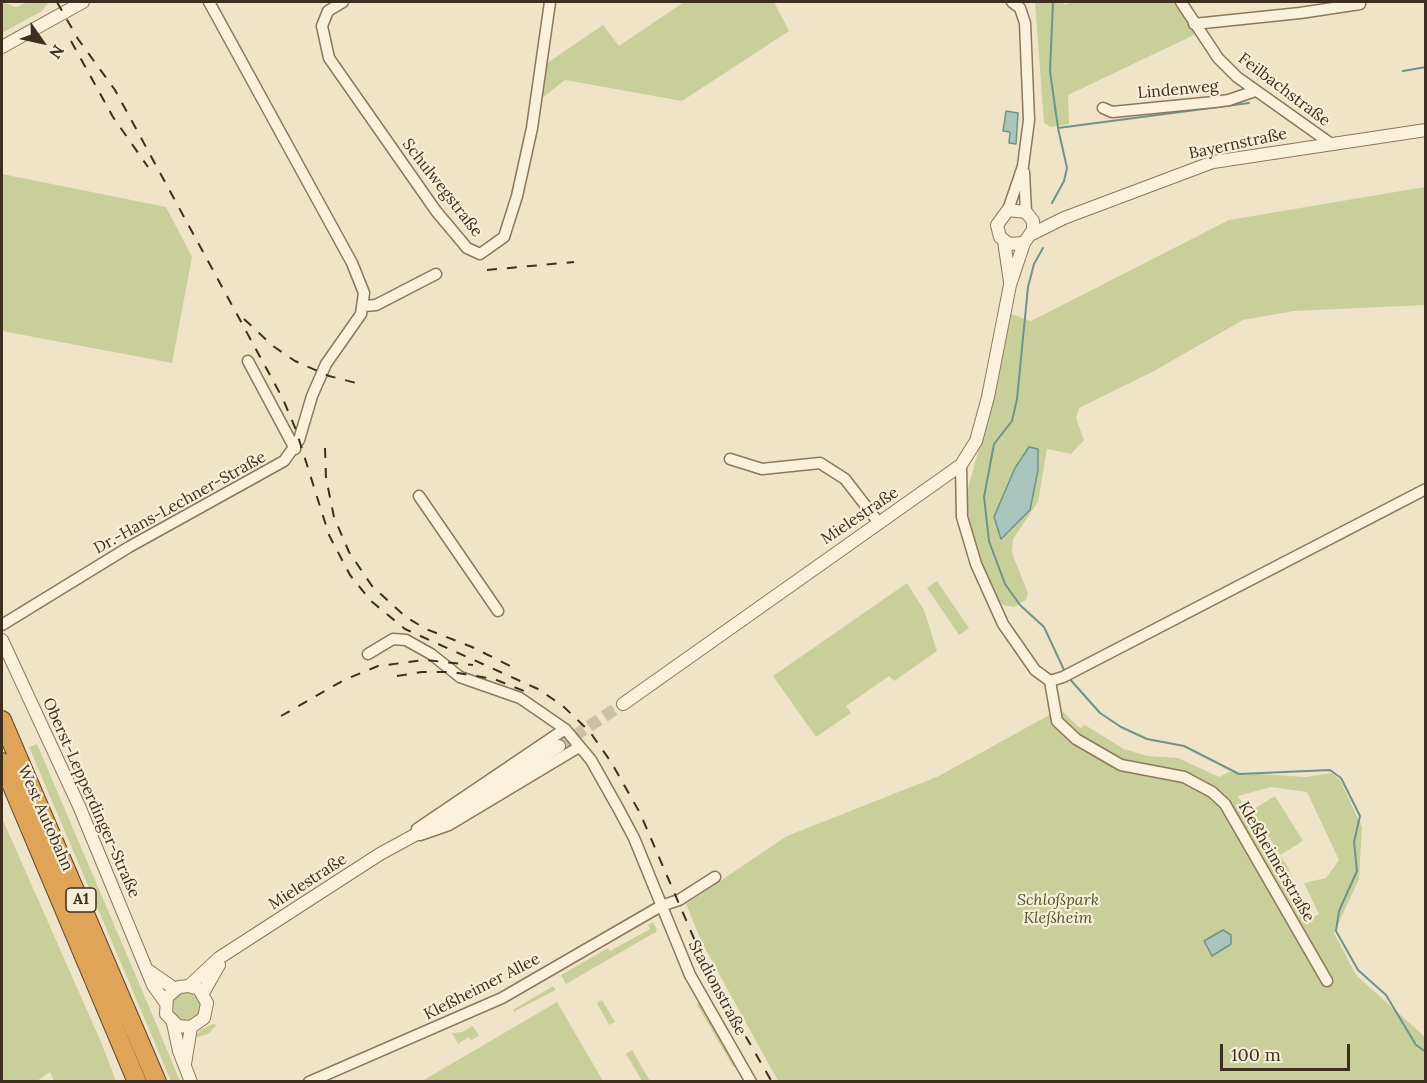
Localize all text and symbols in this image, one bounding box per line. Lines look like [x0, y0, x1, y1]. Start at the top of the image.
north arrow [12, 12, 72, 72]
text: N [45, 41, 69, 63]
street label: Feilbachstraße [1234, 49, 1334, 131]
street label: Lindenweg [1137, 77, 1219, 103]
street label: Bayernstraße [1187, 124, 1289, 164]
street label: Schulwegstraße [398, 135, 486, 241]
street label: Dr.-Hans-Lechner-Straße [91, 448, 269, 558]
street label: Mielestraße [818, 483, 902, 549]
street label: Oberst-Lepperdinger-Straße [38, 695, 144, 901]
street label: West Autobahn [13, 762, 77, 874]
street label: Kleßheimerstraße [1234, 798, 1318, 926]
street label: Mielestraße [265, 850, 351, 914]
road number: A1 [66, 888, 96, 912]
park label: Schloßpark Kleßheim [1017, 890, 1099, 928]
street label: Stadionstraße [684, 937, 750, 1039]
street label: Kleßheimer Allee [421, 949, 543, 1025]
scale bar [1223, 1032, 1354, 1070]
text: 100 m [1231, 1043, 1281, 1066]

